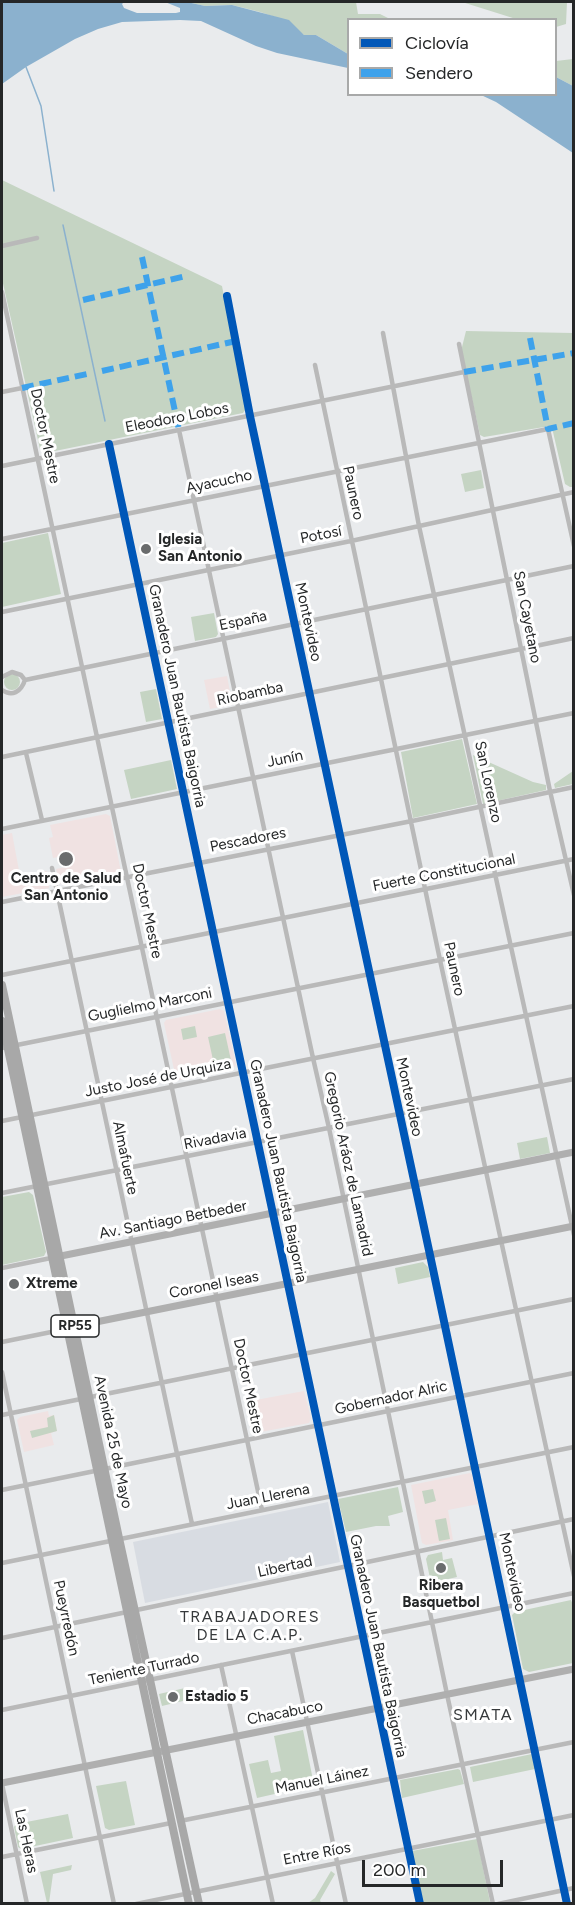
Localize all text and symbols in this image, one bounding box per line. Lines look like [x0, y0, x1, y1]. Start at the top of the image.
legend [347, 18, 557, 96]
text: Ciclovía [405, 32, 469, 54]
text: Sendero [405, 62, 473, 84]
street label: Doctor Mestre [26, 387, 64, 485]
street label: Eleodoro Lobos [124, 399, 230, 437]
street label: Paunero [338, 464, 368, 522]
street label: Ayacucho [184, 466, 254, 498]
street label: Potosí [299, 522, 343, 548]
place label: Iglesia San Antonio [158, 531, 242, 566]
marker: Iglesia San Antonio [139, 542, 153, 556]
street label: San Cayetano [509, 569, 545, 665]
street label: Montevideo [291, 581, 325, 663]
street label: Granadero Juan Bautista Baigorria [145, 583, 209, 809]
street label: España [217, 607, 269, 635]
street label: Riobamba [215, 678, 285, 710]
street label: San Lorenzo [471, 739, 505, 825]
street label: Junín [265, 746, 305, 772]
street label: Pescadores [208, 824, 288, 856]
marker: Centro de Salud San Antonio [57, 850, 75, 868]
street label: Fuerte Constitucional [371, 850, 517, 896]
street label: Doctor Mestre [128, 862, 166, 960]
place label: Centro de Salud San Antonio [11, 870, 121, 905]
street label: Paunero [439, 940, 469, 998]
street label: Guglielmo Marconi [86, 984, 214, 1026]
street label: Justo José de Urquiza [83, 1055, 233, 1101]
street label: Montevideo [392, 1056, 426, 1138]
street label: Granadero Juan Bautista Baigorria [246, 1058, 310, 1284]
street label: Gregorio Aráoz de Lamadrid [320, 1070, 376, 1258]
street label: Almafuerte [108, 1120, 142, 1196]
street label: Rivadavia [182, 1124, 248, 1154]
street label: Av. Santiago Betbeder [98, 1197, 248, 1243]
street label: Coronel Iseas [168, 1268, 260, 1302]
place label: Xtreme [26, 1275, 78, 1293]
marker: Xtreme [7, 1277, 21, 1291]
road number: RP55 [51, 1315, 99, 1337]
street label: Doctor Mestre [229, 1337, 267, 1435]
street label: Avenida 25 de Mayo [90, 1374, 136, 1510]
street label: Gobernador Alric [333, 1377, 449, 1419]
street label: Juan Llerena [225, 1480, 311, 1514]
street label: Montevideo [495, 1531, 529, 1613]
street label: Granadero Juan Bautista Baigorria [346, 1533, 410, 1759]
street label: Libertad [256, 1552, 314, 1582]
marker: Ribera Basquetbol [434, 1561, 448, 1575]
place label: Ribera Basquetbol [402, 1577, 480, 1612]
street label: Pueyrredón [49, 1578, 83, 1658]
district label: TRABAJADORES DE LA C.A.P. [180, 1607, 320, 1645]
street label: Teniente Turrado [87, 1648, 201, 1690]
place label: Estadio 5 [185, 1688, 249, 1706]
marker: Estadio 5 [166, 1690, 180, 1704]
street label: Chacabuco [246, 1697, 324, 1729]
district label: SMATA [453, 1705, 513, 1725]
street label: Manuel Láinez [274, 1762, 370, 1798]
street label: Las Heras [10, 1807, 42, 1875]
street label: Entre Ríos [282, 1839, 352, 1869]
scale bar [365, 1848, 506, 1886]
text: 200 m [373, 1859, 426, 1881]

